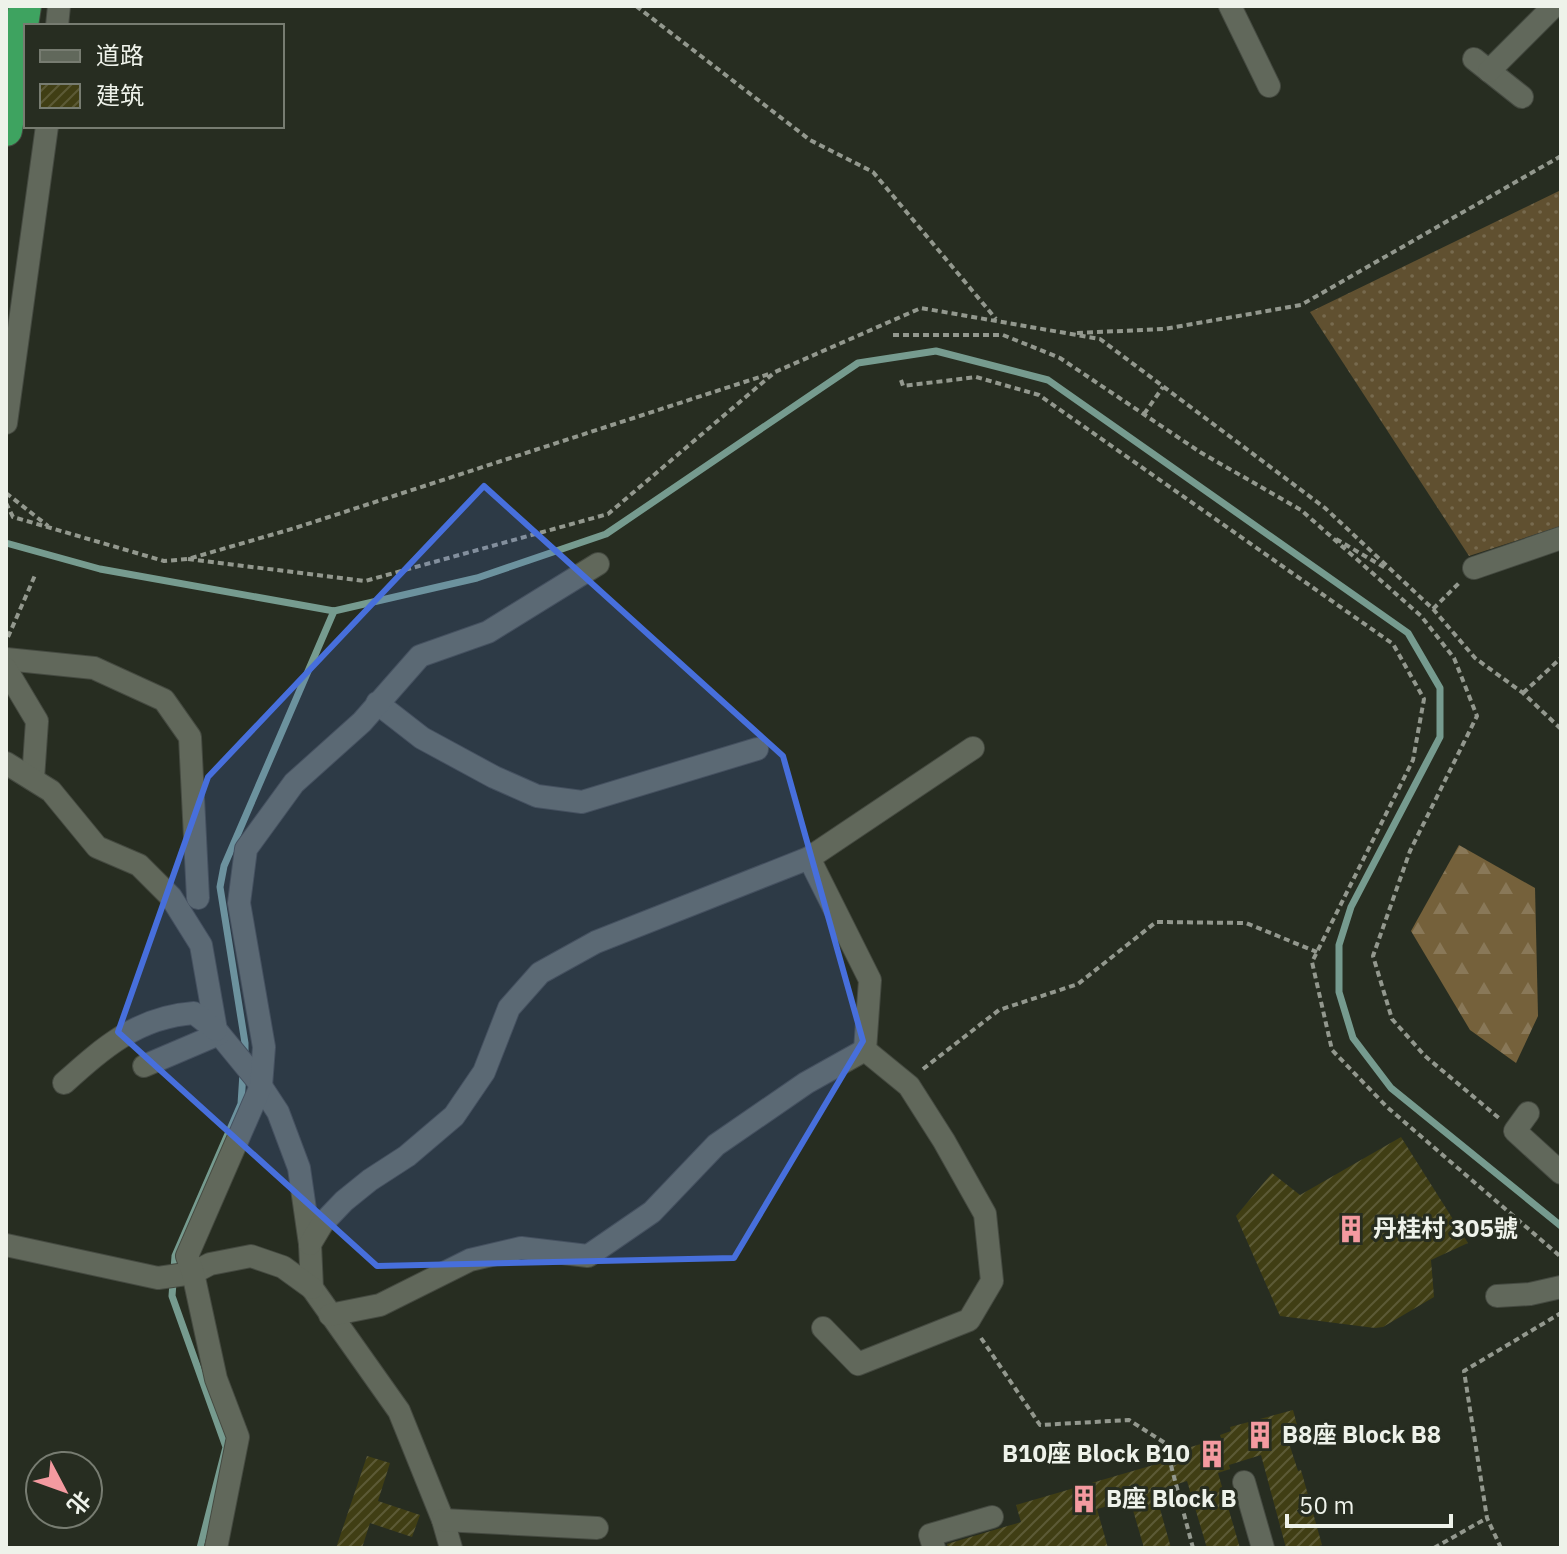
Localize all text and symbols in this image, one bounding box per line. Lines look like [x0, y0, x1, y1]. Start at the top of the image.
legend [24, 24, 284, 128]
text: 道路 [96, 39, 144, 71]
text: 建筑 [96, 79, 144, 111]
place label: 丹桂村 305號 [1373, 1212, 1518, 1244]
building icon: 丹桂村 305號 [1336, 1214, 1366, 1244]
place label: B8座 Block B8 [1282, 1418, 1441, 1450]
building icon: B8座 Block B8 [1245, 1420, 1275, 1450]
place label: B10座 Block B10 [1002, 1437, 1190, 1469]
building icon: B10座 Block B10 [1197, 1439, 1227, 1469]
north arrow [24, 1450, 104, 1530]
scale bar [1287, 1478, 1451, 1528]
place label: B座 Block B [1106, 1482, 1236, 1514]
building icon: B座 Block B [1069, 1484, 1099, 1514]
text: 北 [61, 1486, 98, 1521]
text: 50 m [1299, 1489, 1354, 1521]

